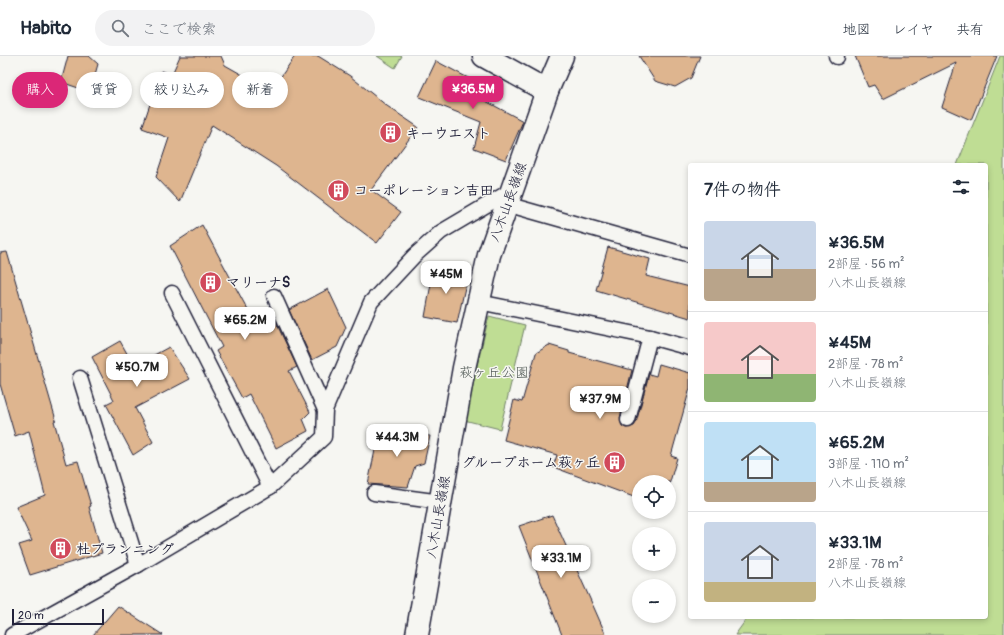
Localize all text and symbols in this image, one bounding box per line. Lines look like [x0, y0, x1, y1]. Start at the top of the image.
search box [95, 10, 375, 46]
text: Habito [20, 16, 71, 40]
icon: search [109, 17, 131, 39]
text: ここで検索 [141, 20, 216, 39]
text: 地図 [843, 21, 871, 38]
text: レイヤ [893, 21, 934, 38]
text: 共有 [956, 21, 984, 38]
chip: 購入 [12, 72, 68, 108]
chip: 賃貸 [76, 72, 132, 108]
chip: 絞り込み [140, 72, 224, 108]
chip: 新着 [232, 72, 288, 108]
pin: ¥36.5M [440, 76, 506, 110]
text: ¥36.5M [451, 81, 495, 97]
building icon: キーウエスト [377, 120, 403, 146]
place label: キーウエスト [406, 125, 491, 142]
street label: 八木山長嶺線 [486, 160, 530, 244]
icon: filters [950, 176, 972, 198]
building icon: コーポレーション吉田 [326, 177, 352, 203]
text: 7件の物件 [704, 179, 781, 200]
place label: コーポレーション吉田 [354, 182, 494, 199]
text: ¥36.5M [828, 232, 884, 253]
icon: home [736, 237, 784, 285]
text: 2部屋 · 56 m² [828, 256, 905, 272]
pin: ¥45M [422, 261, 470, 295]
text: ¥45M [430, 266, 462, 282]
building icon: マリーナS [197, 269, 223, 295]
place label: マリーナS [226, 274, 290, 291]
text: 八木山長嶺線 [828, 275, 906, 291]
pin: ¥65.2M [212, 307, 278, 341]
text: ¥65.2M [223, 312, 267, 328]
text: ¥45M [828, 332, 871, 353]
icon: home [736, 338, 784, 386]
pin: ¥50.7M [104, 354, 170, 388]
text: 2部屋 · 78 m² [828, 356, 903, 372]
text: ¥50.7M [115, 359, 159, 375]
park label: 萩ヶ丘公園 [459, 364, 529, 381]
text: 八木山長嶺線 [828, 375, 906, 391]
pin: ¥37.9M [567, 386, 633, 420]
text: ¥37.9M [579, 391, 621, 407]
pin: ¥44.3M [364, 424, 430, 458]
text: ¥44.3M [375, 429, 419, 445]
text: ¥65.2M [828, 432, 884, 453]
icon: home [736, 438, 784, 486]
building icon: グループホーム萩ヶ丘 [602, 449, 628, 475]
place label: グループホーム萩ヶ丘 [462, 454, 600, 471]
text: 3部屋 · 110 m² [828, 456, 909, 472]
street label: 八木山長嶺線 [422, 474, 454, 560]
map controls [632, 475, 676, 623]
button: locate [632, 475, 676, 519]
text: 八木山長嶺線 [828, 475, 906, 491]
button: + [632, 527, 676, 571]
text: ¥33.1M [828, 532, 881, 553]
building icon: 杜プランニング [48, 536, 74, 562]
icon: home [736, 538, 784, 586]
place label: 杜プランニング [76, 541, 174, 558]
pin: ¥33.1M [528, 545, 594, 579]
text: ¥33.1M [541, 550, 581, 566]
text: 2部屋 · 78 m² [828, 556, 903, 572]
text: 八木山長嶺線 [828, 575, 906, 591]
button: − [632, 579, 676, 623]
scale bar [12, 607, 104, 626]
text: 20 m [18, 609, 44, 622]

